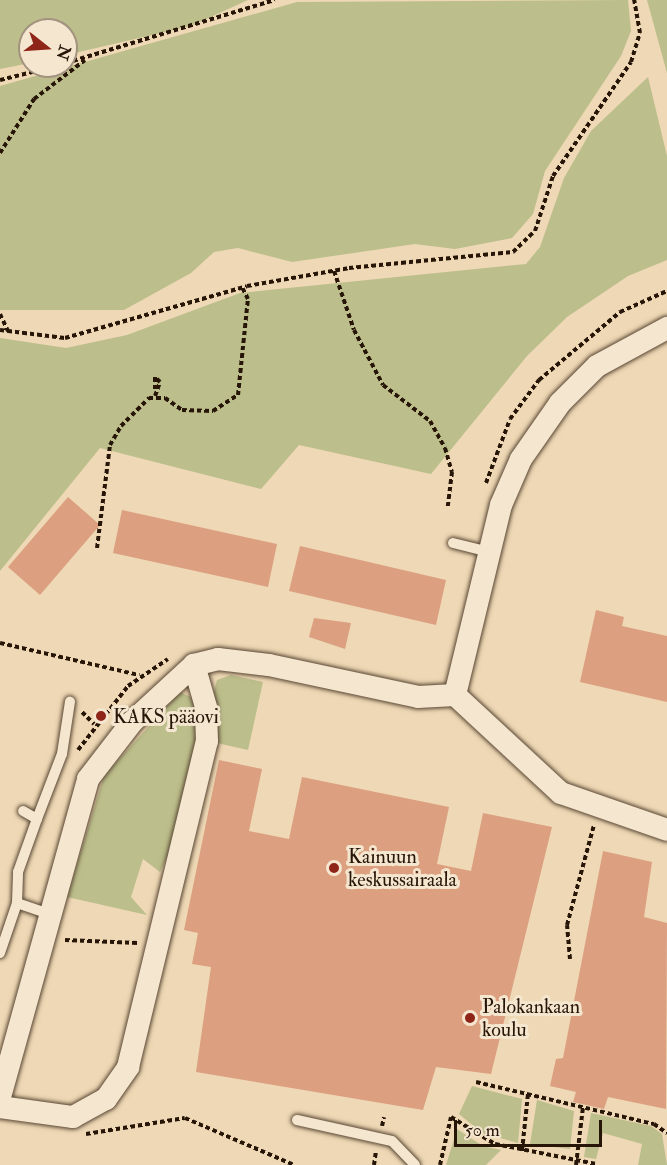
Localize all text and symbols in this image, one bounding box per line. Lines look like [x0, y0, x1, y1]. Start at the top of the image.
north arrow [18, 18, 78, 78]
text: N [52, 43, 75, 62]
place label: KAKS pääovi [113, 704, 219, 728]
marker: KAKS pääovi [94, 709, 108, 723]
place label: Kainuun keskussairaala [348, 844, 457, 891]
marker: Kainuun keskussairaala [325, 859, 343, 877]
place label: Palokankaan koulu [482, 994, 580, 1041]
marker: Palokankaan koulu [463, 1011, 477, 1025]
scale bar [457, 1108, 606, 1146]
text: 50 m [465, 1119, 500, 1142]

